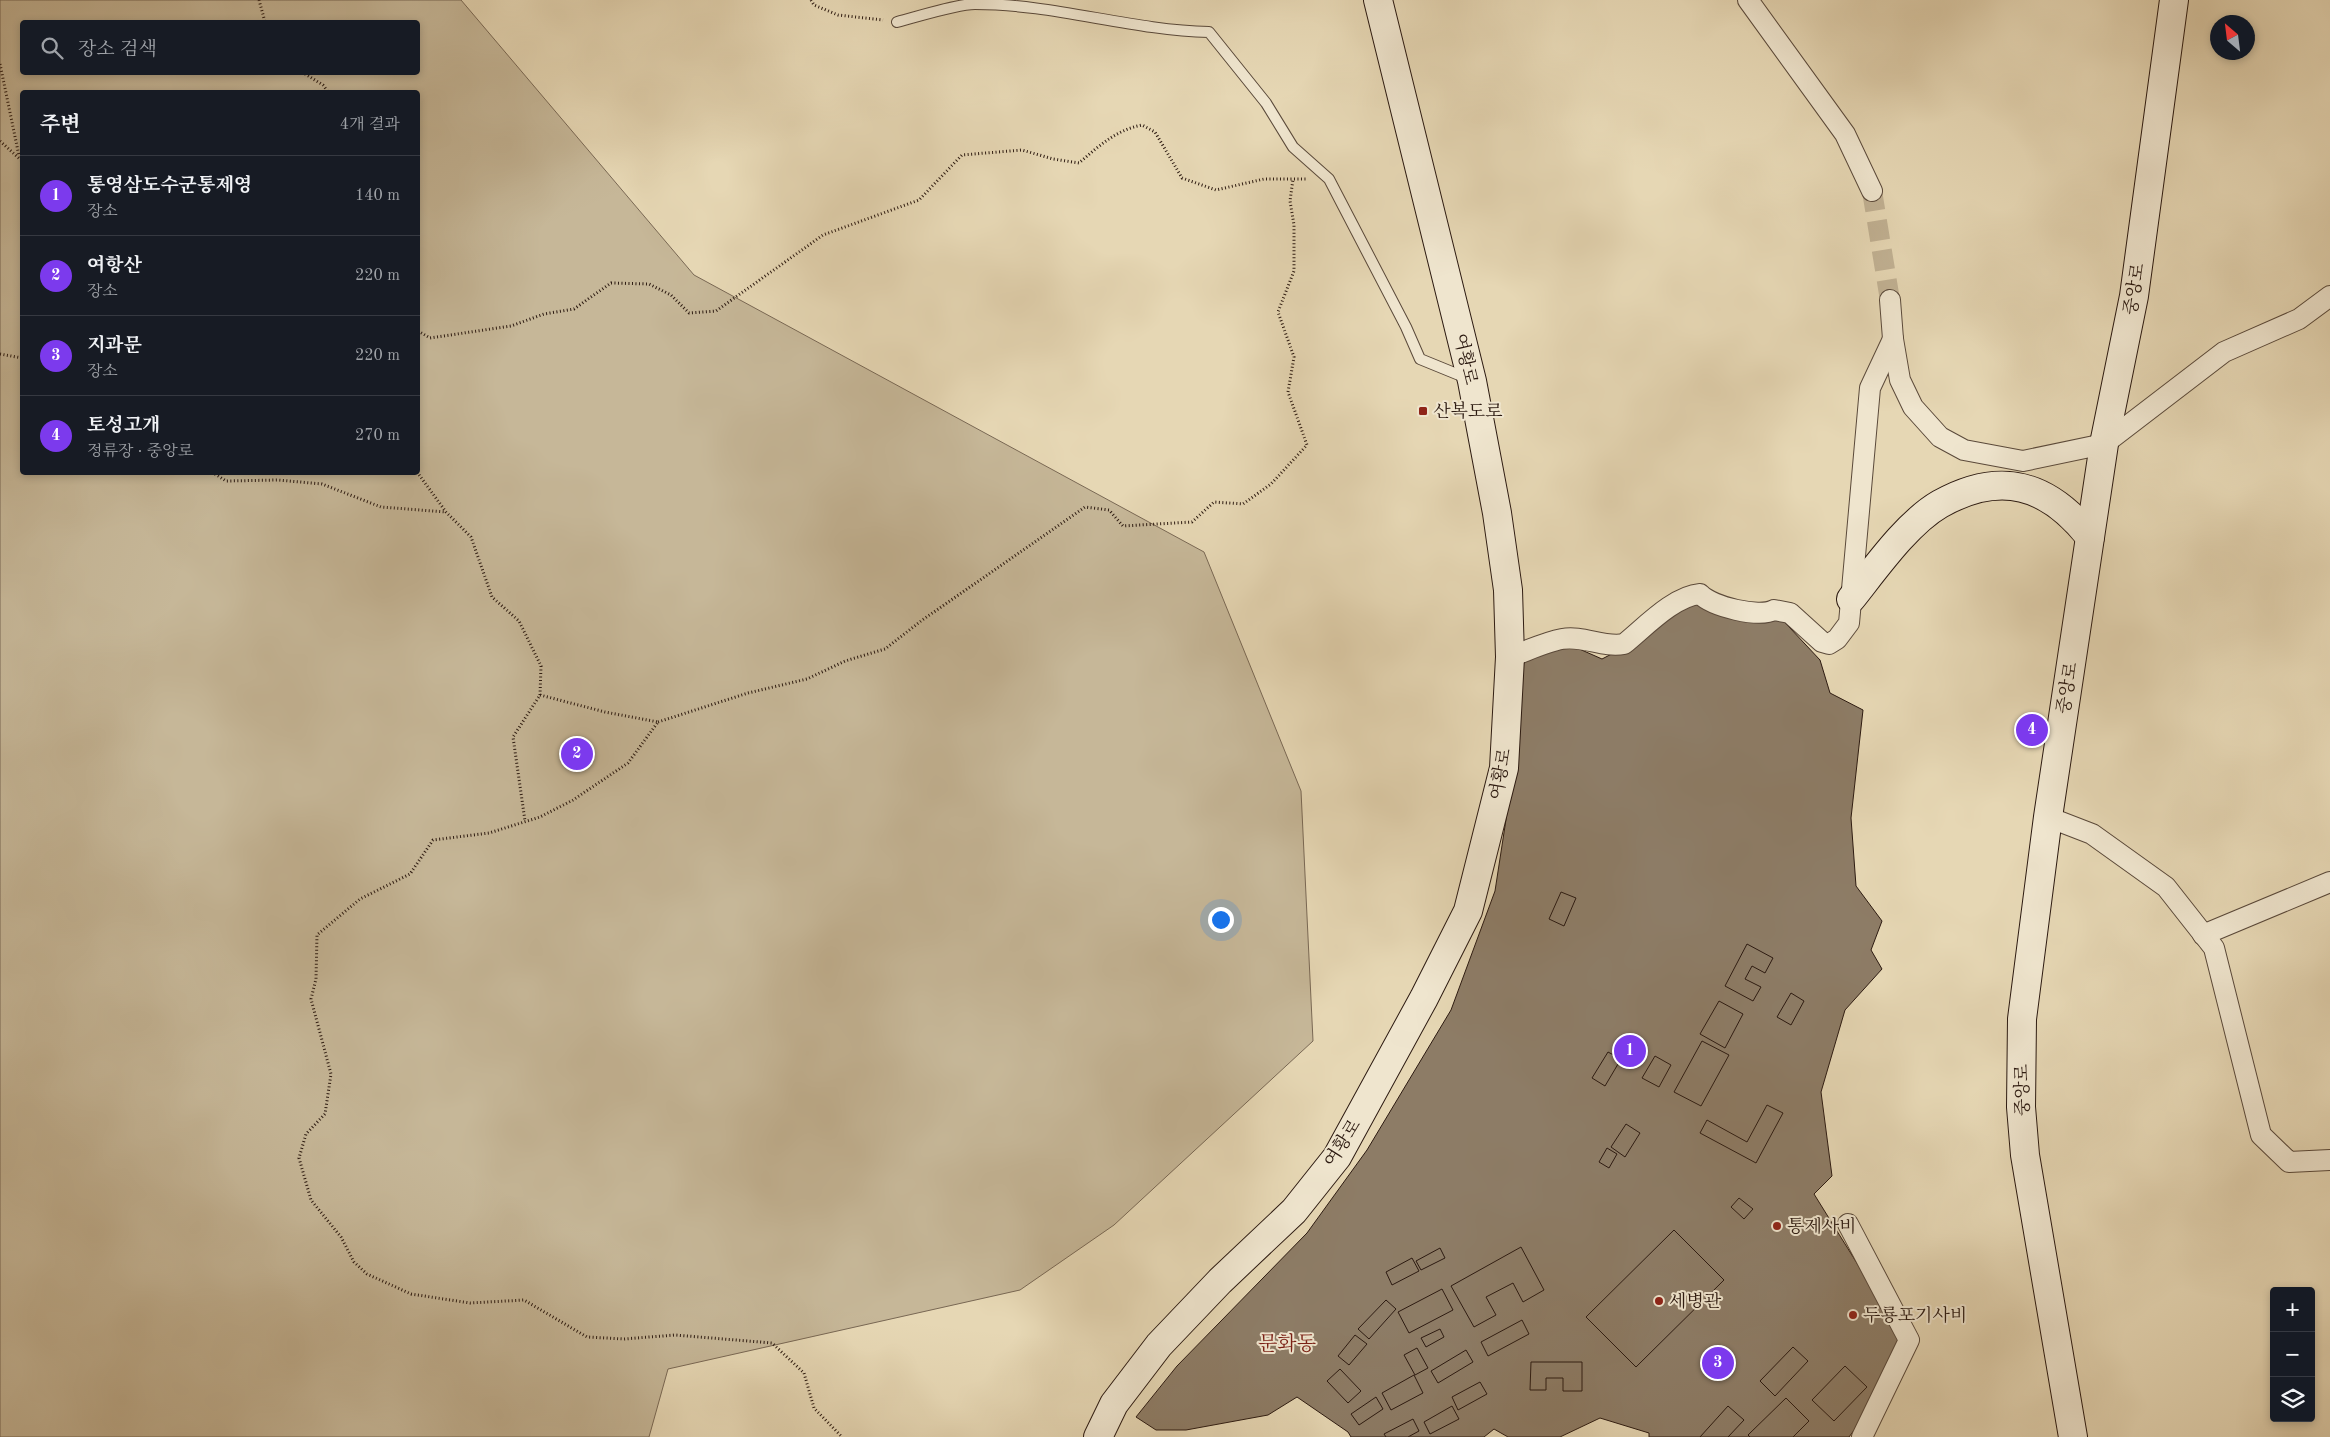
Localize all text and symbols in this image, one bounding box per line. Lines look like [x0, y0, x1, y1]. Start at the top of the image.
north arrow [2210, 15, 2255, 60]
search box [20, 20, 420, 75]
icon: search [38, 34, 66, 62]
text: 장소 검색 [78, 41, 157, 60]
text: 주변 [40, 115, 81, 136]
text: 4개 결과 [340, 117, 400, 133]
text: 통영삼도수군통제영 [87, 177, 252, 196]
text: 1 [51, 188, 61, 204]
text: 140 m [355, 188, 400, 204]
text: 장소 [87, 204, 118, 220]
text: 여항산 [87, 257, 142, 276]
street label: 중앙로 [2121, 262, 2148, 316]
text: 2 [51, 268, 61, 284]
text: 220 m [355, 268, 400, 284]
text: 장소 [87, 284, 118, 300]
street label: 여황로 [1450, 331, 1482, 387]
text: 지과문 [87, 337, 142, 356]
text: 3 [51, 348, 61, 364]
text: 220 m [355, 348, 400, 364]
text: 장소 [87, 364, 118, 380]
place label: 산복도로 [1433, 401, 1503, 421]
marker: 산복도로 [1417, 405, 1429, 417]
text: 토성고개 [87, 417, 160, 436]
text: 4 [51, 428, 61, 444]
text: 270 m [355, 428, 400, 444]
text: 정류장 · 중앙로 [87, 444, 193, 460]
street label: 중앙로 [2054, 661, 2081, 715]
pin: 4 [2016, 711, 2048, 749]
pin: 2 [561, 735, 593, 773]
street label: 여황로 [1486, 747, 1514, 801]
your location [1208, 907, 1234, 933]
pin: 1 [1614, 1032, 1646, 1070]
street label: 중앙로 [2013, 1064, 2032, 1116]
street label: 여황로 [1320, 1116, 1364, 1170]
place label: 통제사비 [1787, 1216, 1857, 1236]
marker: 통제사비 [1771, 1220, 1783, 1232]
map controls [2270, 1287, 2315, 1422]
button: + [2270, 1287, 2315, 1332]
place label: 세병관 [1669, 1292, 1722, 1311]
marker: 세병관 [1653, 1295, 1665, 1307]
place label: 두룡포기사비 [1863, 1305, 1967, 1325]
marker: 두룡포기사비 [1847, 1309, 1859, 1321]
button: − [2270, 1332, 2315, 1377]
district label: 문화동 [1258, 1333, 1316, 1355]
pin: 3 [1702, 1344, 1734, 1382]
button: layers [2270, 1377, 2315, 1422]

